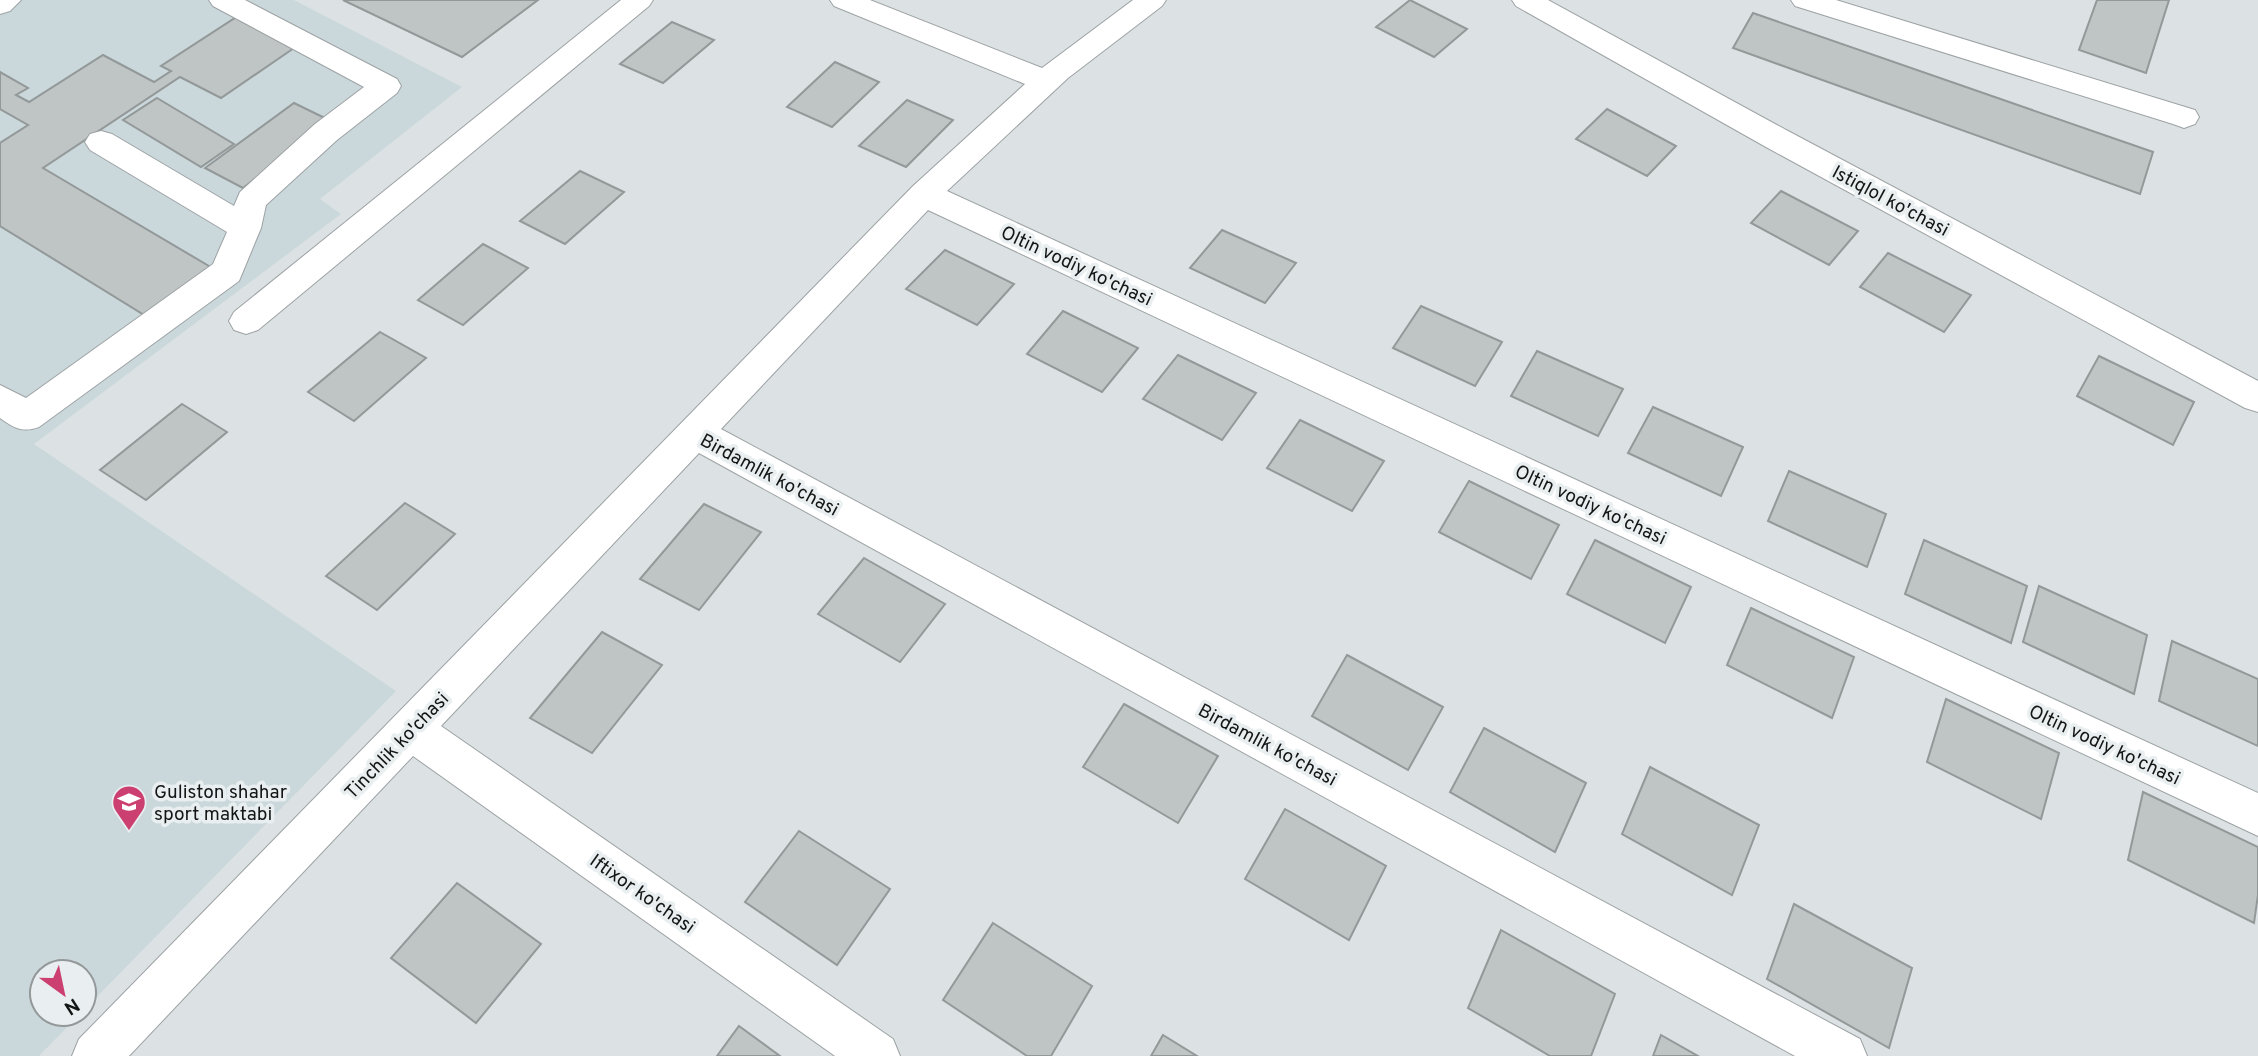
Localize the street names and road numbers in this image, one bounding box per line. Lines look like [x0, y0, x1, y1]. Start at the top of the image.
street label: Istiqlol ko'chasi [1827, 161, 1953, 243]
street label: Oltin vodiy ko'chasi [997, 221, 1156, 312]
street label: Birdamlik ko'chasi [696, 429, 843, 522]
street label: Oltin vodiy ko'chasi [1511, 460, 1670, 551]
street label: Tinchlik ko'chasi [340, 688, 455, 805]
street label: Birdamlik ko'chasi [1194, 699, 1341, 792]
street label: Oltin vodiy ko'chasi [2025, 700, 2184, 791]
street label: Iftixor ko'chasi [584, 849, 699, 940]

